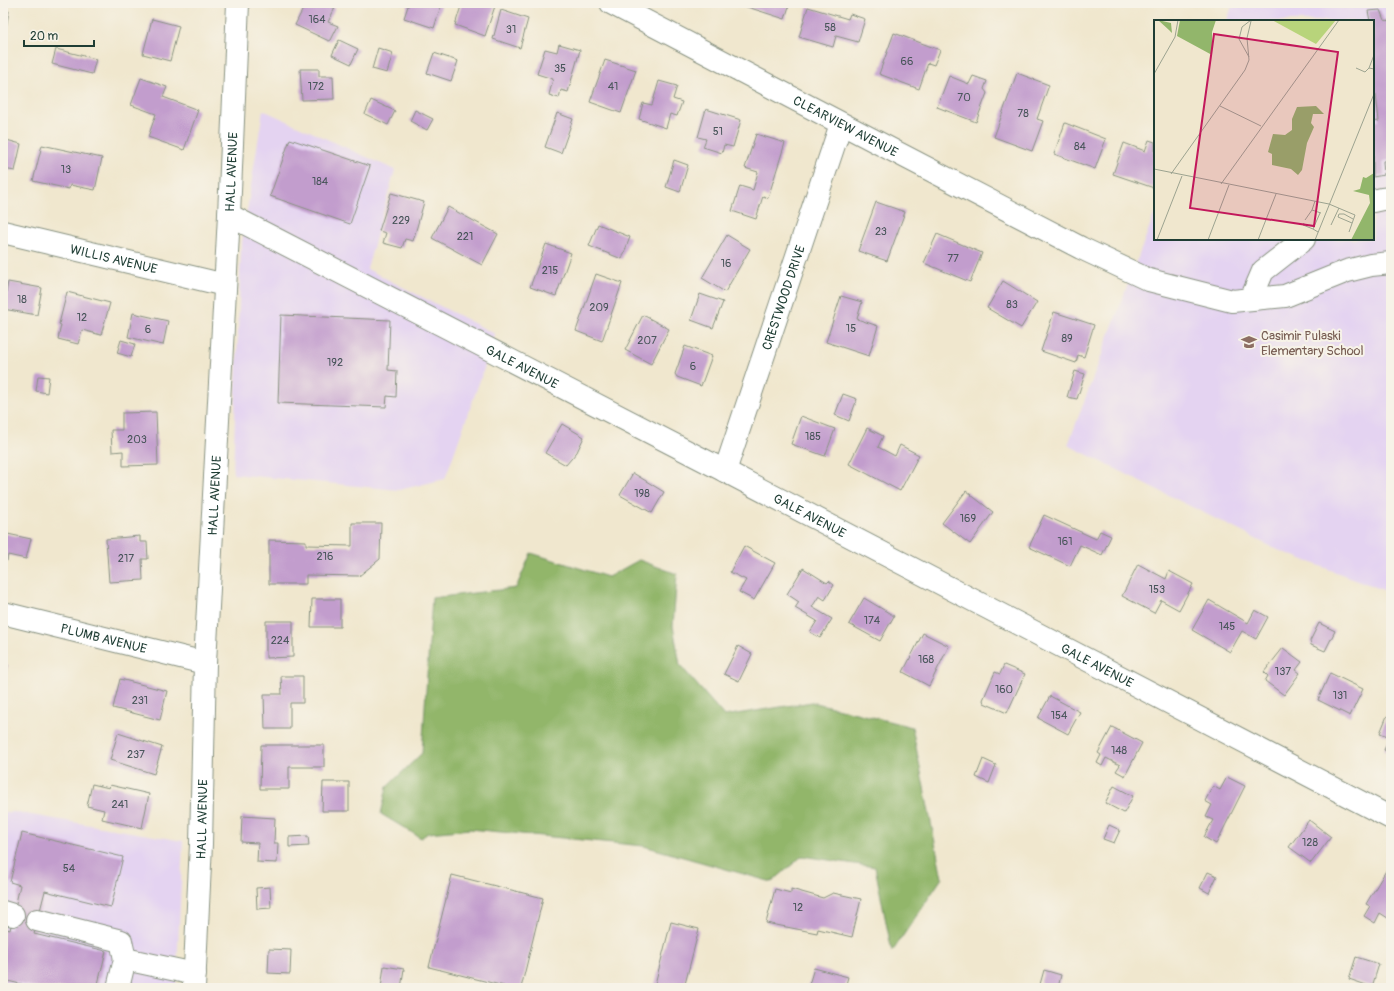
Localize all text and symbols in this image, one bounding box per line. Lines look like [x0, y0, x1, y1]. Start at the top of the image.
house number: 164 [308, 13, 326, 26]
inset map [1154, 20, 1374, 240]
house number: 58 [824, 21, 836, 34]
scale bar [24, 22, 94, 48]
house number: 31 [506, 23, 516, 36]
text: 20 m [30, 29, 59, 44]
house number: 66 [901, 55, 913, 68]
house number: 35 [554, 62, 566, 75]
house number: 172 [308, 80, 324, 93]
house number: 41 [608, 80, 618, 93]
house number: 70 [957, 91, 971, 104]
street label: CLEARVIEW AVENUE [790, 93, 901, 161]
house number: 78 [1017, 107, 1029, 120]
house number: 51 [713, 125, 723, 138]
street label: HALL AVENUE [222, 131, 242, 212]
house number: 84 [1074, 140, 1087, 153]
house number: 13 [61, 163, 71, 176]
house number: 184 [312, 175, 329, 188]
house number: 229 [392, 214, 410, 227]
house number: 23 [875, 225, 887, 238]
house number: 221 [457, 230, 473, 243]
street label: WILLIS AVENUE [68, 241, 159, 278]
street label: CRESTWOOD DRIVE [759, 243, 809, 352]
house number: 77 [947, 252, 959, 265]
house number: 16 [721, 257, 731, 270]
house number: 215 [542, 264, 558, 277]
house number: 18 [17, 293, 27, 306]
house number: 83 [1006, 298, 1018, 311]
house number: 209 [589, 301, 609, 314]
house number: 12 [77, 311, 87, 324]
house number: 15 [846, 322, 856, 335]
house number: 6 [145, 323, 151, 336]
place label: Casimir Pulaski Elementary School [1261, 328, 1364, 359]
house number: 89 [1061, 332, 1073, 345]
school or university icon: Casimir Pulaski Elementary School [1240, 333, 1258, 351]
house number: 207 [637, 334, 657, 347]
street label: GALE AVENUE [483, 342, 561, 393]
house number: 192 [327, 356, 343, 369]
house number: 6 [690, 360, 696, 373]
house number: 185 [805, 430, 821, 443]
house number: 203 [127, 433, 147, 446]
street label: HALL AVENUE [205, 455, 225, 536]
house number: 198 [634, 487, 650, 500]
street label: GALE AVENUE [770, 491, 849, 542]
house number: 169 [960, 512, 977, 525]
house number: 161 [1057, 535, 1073, 548]
house number: 216 [317, 550, 333, 563]
house number: 217 [118, 552, 134, 565]
house number: 153 [1149, 583, 1165, 596]
house number: 174 [864, 614, 881, 627]
house number: 145 [1219, 620, 1235, 633]
street label: PLUMB AVENUE [59, 621, 149, 657]
house number: 224 [271, 634, 290, 647]
street label: GALE AVENUE [1058, 640, 1136, 692]
house number: 168 [918, 653, 935, 666]
house number: 137 [1275, 665, 1291, 678]
house number: 160 [995, 683, 1013, 696]
house number: 131 [1333, 689, 1347, 702]
house number: 231 [132, 694, 148, 707]
house number: 154 [1051, 709, 1068, 722]
house number: 148 [1111, 744, 1128, 757]
house number: 237 [127, 748, 145, 761]
street label: HALL AVENUE [193, 779, 211, 860]
house number: 241 [112, 798, 128, 811]
house number: 128 [1302, 836, 1318, 849]
house number: 54 [63, 862, 76, 875]
house number: 12 [793, 901, 803, 914]

